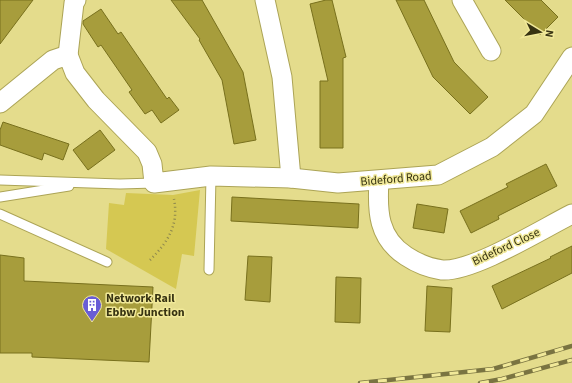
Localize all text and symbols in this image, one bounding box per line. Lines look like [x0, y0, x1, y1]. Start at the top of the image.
north arrow [520, 12, 560, 52]
text: N [541, 29, 557, 39]
street label: Bideford Road [360, 167, 432, 191]
street label: Bideford Close [469, 224, 543, 270]
place label: Network Rail Ebbw Junction [106, 290, 185, 321]
building icon: Network Rail Ebbw Junction [81, 294, 103, 322]

